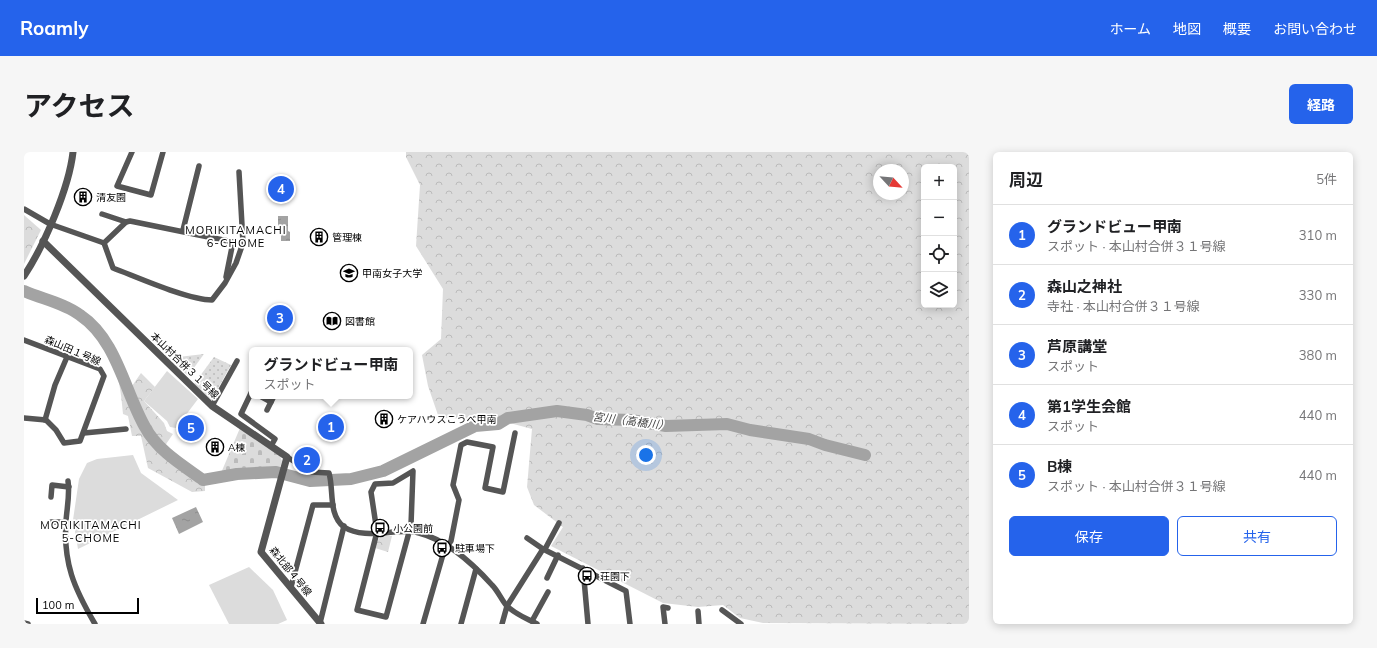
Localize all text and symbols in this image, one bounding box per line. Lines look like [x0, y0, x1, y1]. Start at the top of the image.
text: Roamly [20, 16, 88, 40]
text: ホーム [1109, 20, 1151, 38]
text: 地図 [1173, 20, 1201, 38]
text: 概要 [1223, 20, 1251, 38]
text: お問い合わせ [1273, 20, 1357, 38]
button: 経路 [1289, 84, 1353, 124]
text: アクセス [24, 88, 135, 123]
north arrow [873, 164, 909, 200]
map controls [921, 164, 957, 308]
button: + [921, 164, 957, 200]
text: 周辺 [1009, 169, 1043, 190]
text: 5件 [1316, 171, 1337, 187]
pin: 4 [268, 174, 294, 204]
building icon: 清友園 [73, 187, 93, 207]
place label: 清友園 [96, 191, 126, 204]
button: − [921, 200, 957, 236]
text: グランドビュー甲南 [1047, 217, 1182, 236]
district label: MORIKITAMACHI 6-CHOME [185, 223, 287, 250]
building icon: 管理棟 [309, 227, 329, 247]
text: 1 [1018, 227, 1026, 243]
text: 310 m [1299, 227, 1337, 243]
place label: 管理棟 [332, 231, 362, 244]
button: locate [921, 236, 957, 272]
text: スポット · 本山村合併３１号線 [1047, 238, 1226, 254]
school or university icon: 甲南女子大学 [339, 263, 359, 283]
place label: 甲南女子大学 [362, 267, 422, 280]
button: layers [921, 272, 957, 308]
text: 森山之神社 [1047, 277, 1122, 296]
text: 2 [1018, 287, 1026, 303]
text: 330 m [1299, 287, 1337, 303]
text: 寺社 · 本山村合併３１号線 [1047, 298, 1200, 314]
pin: 3 [267, 303, 293, 333]
library icon: 図書館 [322, 311, 342, 331]
place label: 図書館 [345, 315, 375, 328]
street label: 本山村合併３１号線 [148, 329, 222, 401]
street label: 森山田１号線 [43, 333, 103, 368]
text: 芦原講堂 [1047, 337, 1107, 356]
popup [249, 347, 413, 399]
text: 3 [1018, 347, 1026, 363]
text: 380 m [1299, 347, 1337, 363]
text: グランドビュー甲南 [263, 355, 399, 374]
text: スポット [1047, 358, 1099, 374]
text: スポット [263, 376, 316, 392]
text: 第1学生会館 [1047, 397, 1131, 416]
text: 4 [1018, 407, 1026, 423]
text: 440 m [1299, 407, 1337, 423]
building icon: ケアハウスこうべ甲南 [374, 409, 394, 429]
water label: 宮川（高橋川） [592, 409, 670, 433]
pin: 1 [318, 412, 344, 442]
pin: 5 [178, 413, 204, 443]
place label: ケアハウスこうべ甲南 [397, 413, 497, 426]
text: スポット [1047, 418, 1099, 434]
building icon: A棟 [205, 437, 225, 457]
place label: A棟 [228, 441, 245, 454]
pin: 2 [294, 445, 320, 475]
your location [636, 445, 656, 465]
text: B棟 [1047, 457, 1072, 476]
text: 5 [1018, 467, 1026, 483]
text: 440 m [1299, 467, 1337, 483]
text: スポット · 本山村合併３１号線 [1047, 478, 1226, 494]
button: 保存 [1009, 516, 1169, 556]
button: 共有 [1177, 516, 1337, 556]
district label: MORIKITAMACHI 5-CHOME [40, 518, 142, 545]
bus stop icon: 小公園前 [370, 518, 390, 538]
place label: 小公園前 [393, 522, 433, 535]
bus stop icon: 駐車場下 [432, 538, 452, 558]
place label: 駐車場下 [455, 542, 495, 555]
street label: 森北部４号線 [267, 544, 315, 599]
bus stop icon: 荘園下 [577, 566, 597, 586]
place label: 荘園下 [600, 570, 630, 583]
scale bar [36, 596, 139, 615]
text: 100 m [42, 598, 74, 612]

